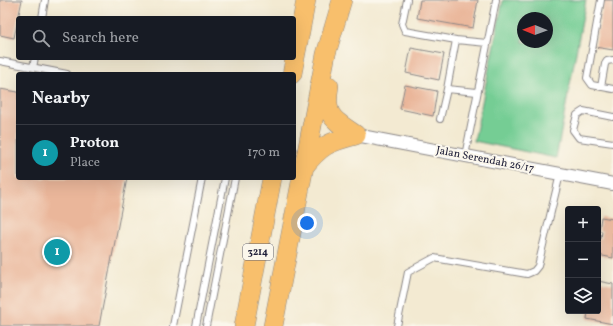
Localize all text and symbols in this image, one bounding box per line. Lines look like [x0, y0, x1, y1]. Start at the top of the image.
north arrow [517, 12, 553, 48]
search box [16, 16, 296, 60]
icon: search [30, 27, 52, 49]
text: Search here [62, 28, 139, 49]
text: Nearby [32, 87, 90, 110]
text: Proton [70, 133, 119, 154]
street label: Jalan Serendah 26/17 [435, 143, 535, 177]
text: 1 [42, 144, 48, 162]
text: 170 m [247, 144, 280, 162]
text: Place [70, 154, 100, 172]
map controls [565, 206, 601, 314]
button: + [565, 206, 601, 242]
your location [297, 213, 317, 233]
pin: 1 [44, 237, 70, 267]
button: − [565, 242, 601, 278]
road number: 3214 [243, 244, 273, 260]
button: layers [565, 278, 601, 314]

